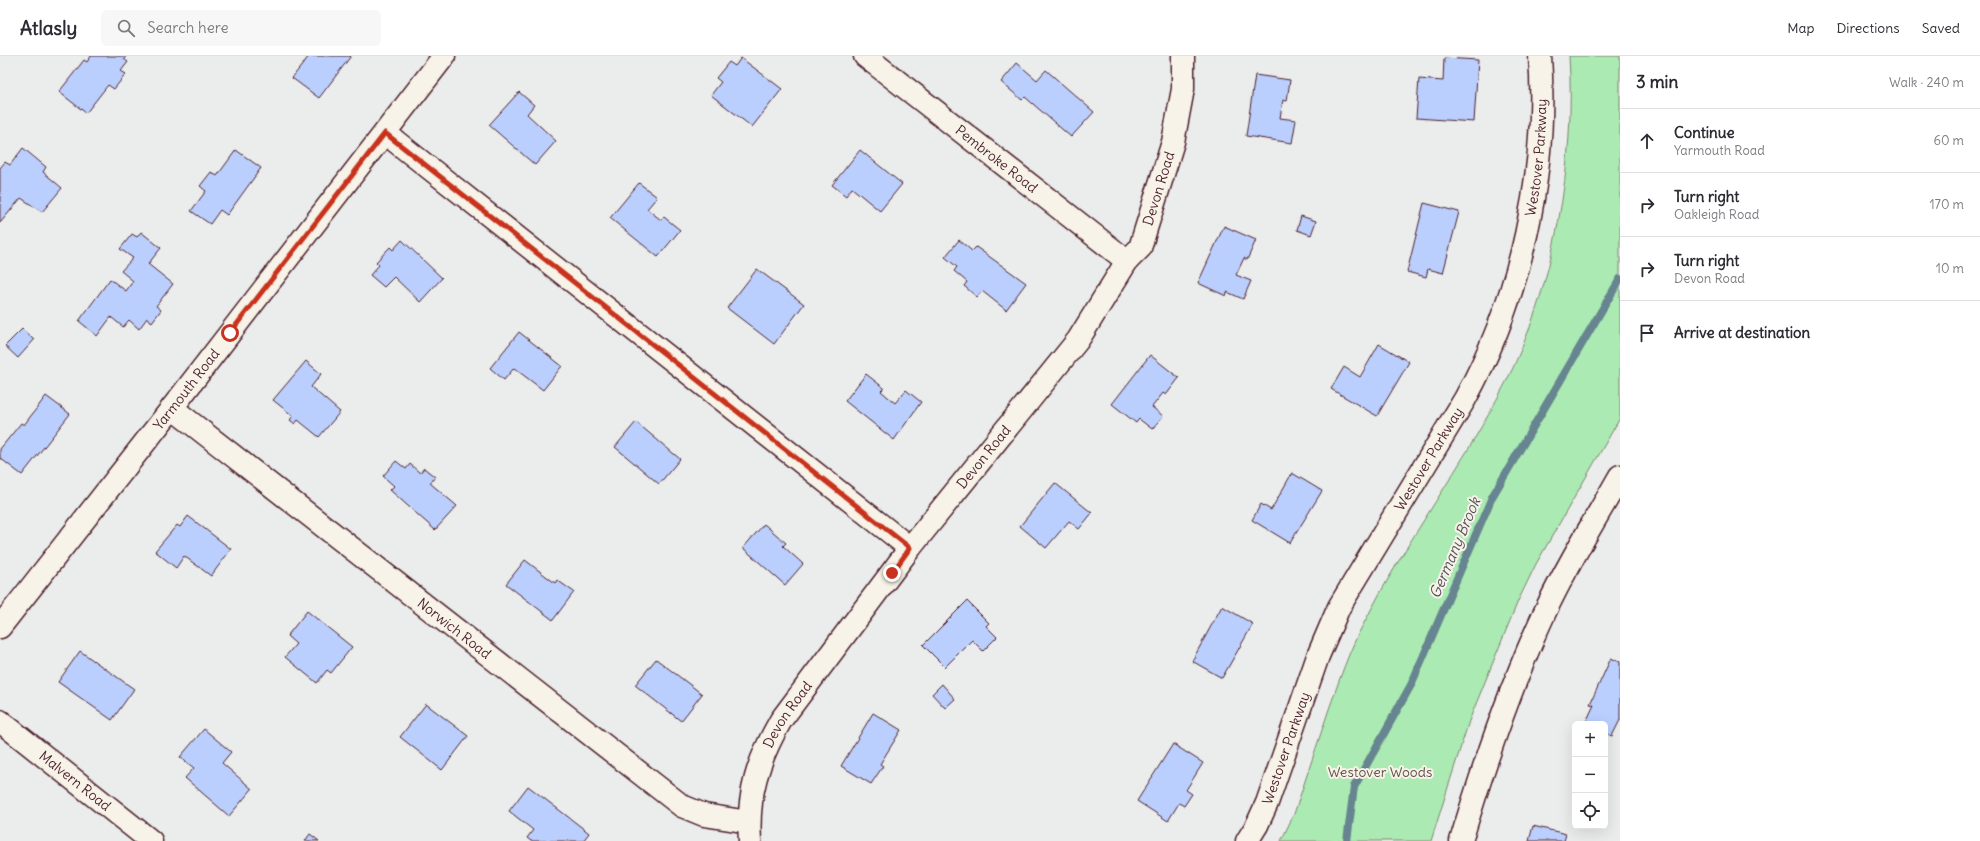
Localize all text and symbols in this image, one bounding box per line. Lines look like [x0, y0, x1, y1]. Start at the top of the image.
search box [101, 10, 381, 46]
text: Atlasly [20, 16, 77, 40]
icon: search [115, 17, 137, 39]
text: Search here [147, 18, 229, 37]
text: Map [1787, 19, 1814, 37]
text: Directions [1836, 19, 1900, 37]
text: Saved [1922, 19, 1960, 37]
text: 3 min [1636, 71, 1678, 93]
text: Walk · 240 m [1889, 74, 1964, 91]
street label: Westover Parkway [1521, 99, 1550, 218]
street label: Pembroke Road [952, 121, 1041, 197]
text: Continue [1674, 123, 1735, 142]
icon: ahead [1636, 130, 1658, 152]
text: 60 m [1933, 132, 1964, 149]
text: Yarmouth Road [1674, 142, 1765, 159]
street label: Devon Road [1139, 149, 1178, 228]
text: Turn right [1674, 187, 1739, 206]
icon: right [1636, 194, 1658, 216]
text: 170 m [1929, 196, 1964, 213]
text: Oakleigh Road [1674, 206, 1759, 223]
text: Turn right [1674, 251, 1739, 270]
icon: right [1636, 258, 1658, 280]
text: 10 m [1936, 260, 1964, 277]
text: Devon Road [1674, 270, 1745, 287]
icon: arrive [1636, 322, 1658, 344]
text: Arrive at destination [1674, 323, 1810, 342]
route start [221, 324, 239, 342]
street label: Yarmouth Road [149, 345, 223, 434]
street label: Westover Parkway [1390, 404, 1467, 514]
street label: Devon Road [953, 422, 1015, 492]
water label: Germany Brook [1425, 493, 1485, 601]
route end [883, 564, 901, 582]
street label: Norwich Road [414, 594, 495, 663]
street label: Devon Road [759, 678, 816, 751]
street label: Westover Parkway [1258, 690, 1314, 807]
map controls [1572, 721, 1608, 829]
button: + [1572, 721, 1608, 757]
street label: Malvern Road [36, 747, 115, 815]
button: − [1572, 757, 1608, 793]
park label: Westover Woods [1328, 763, 1432, 781]
button: locate [1572, 793, 1608, 829]

